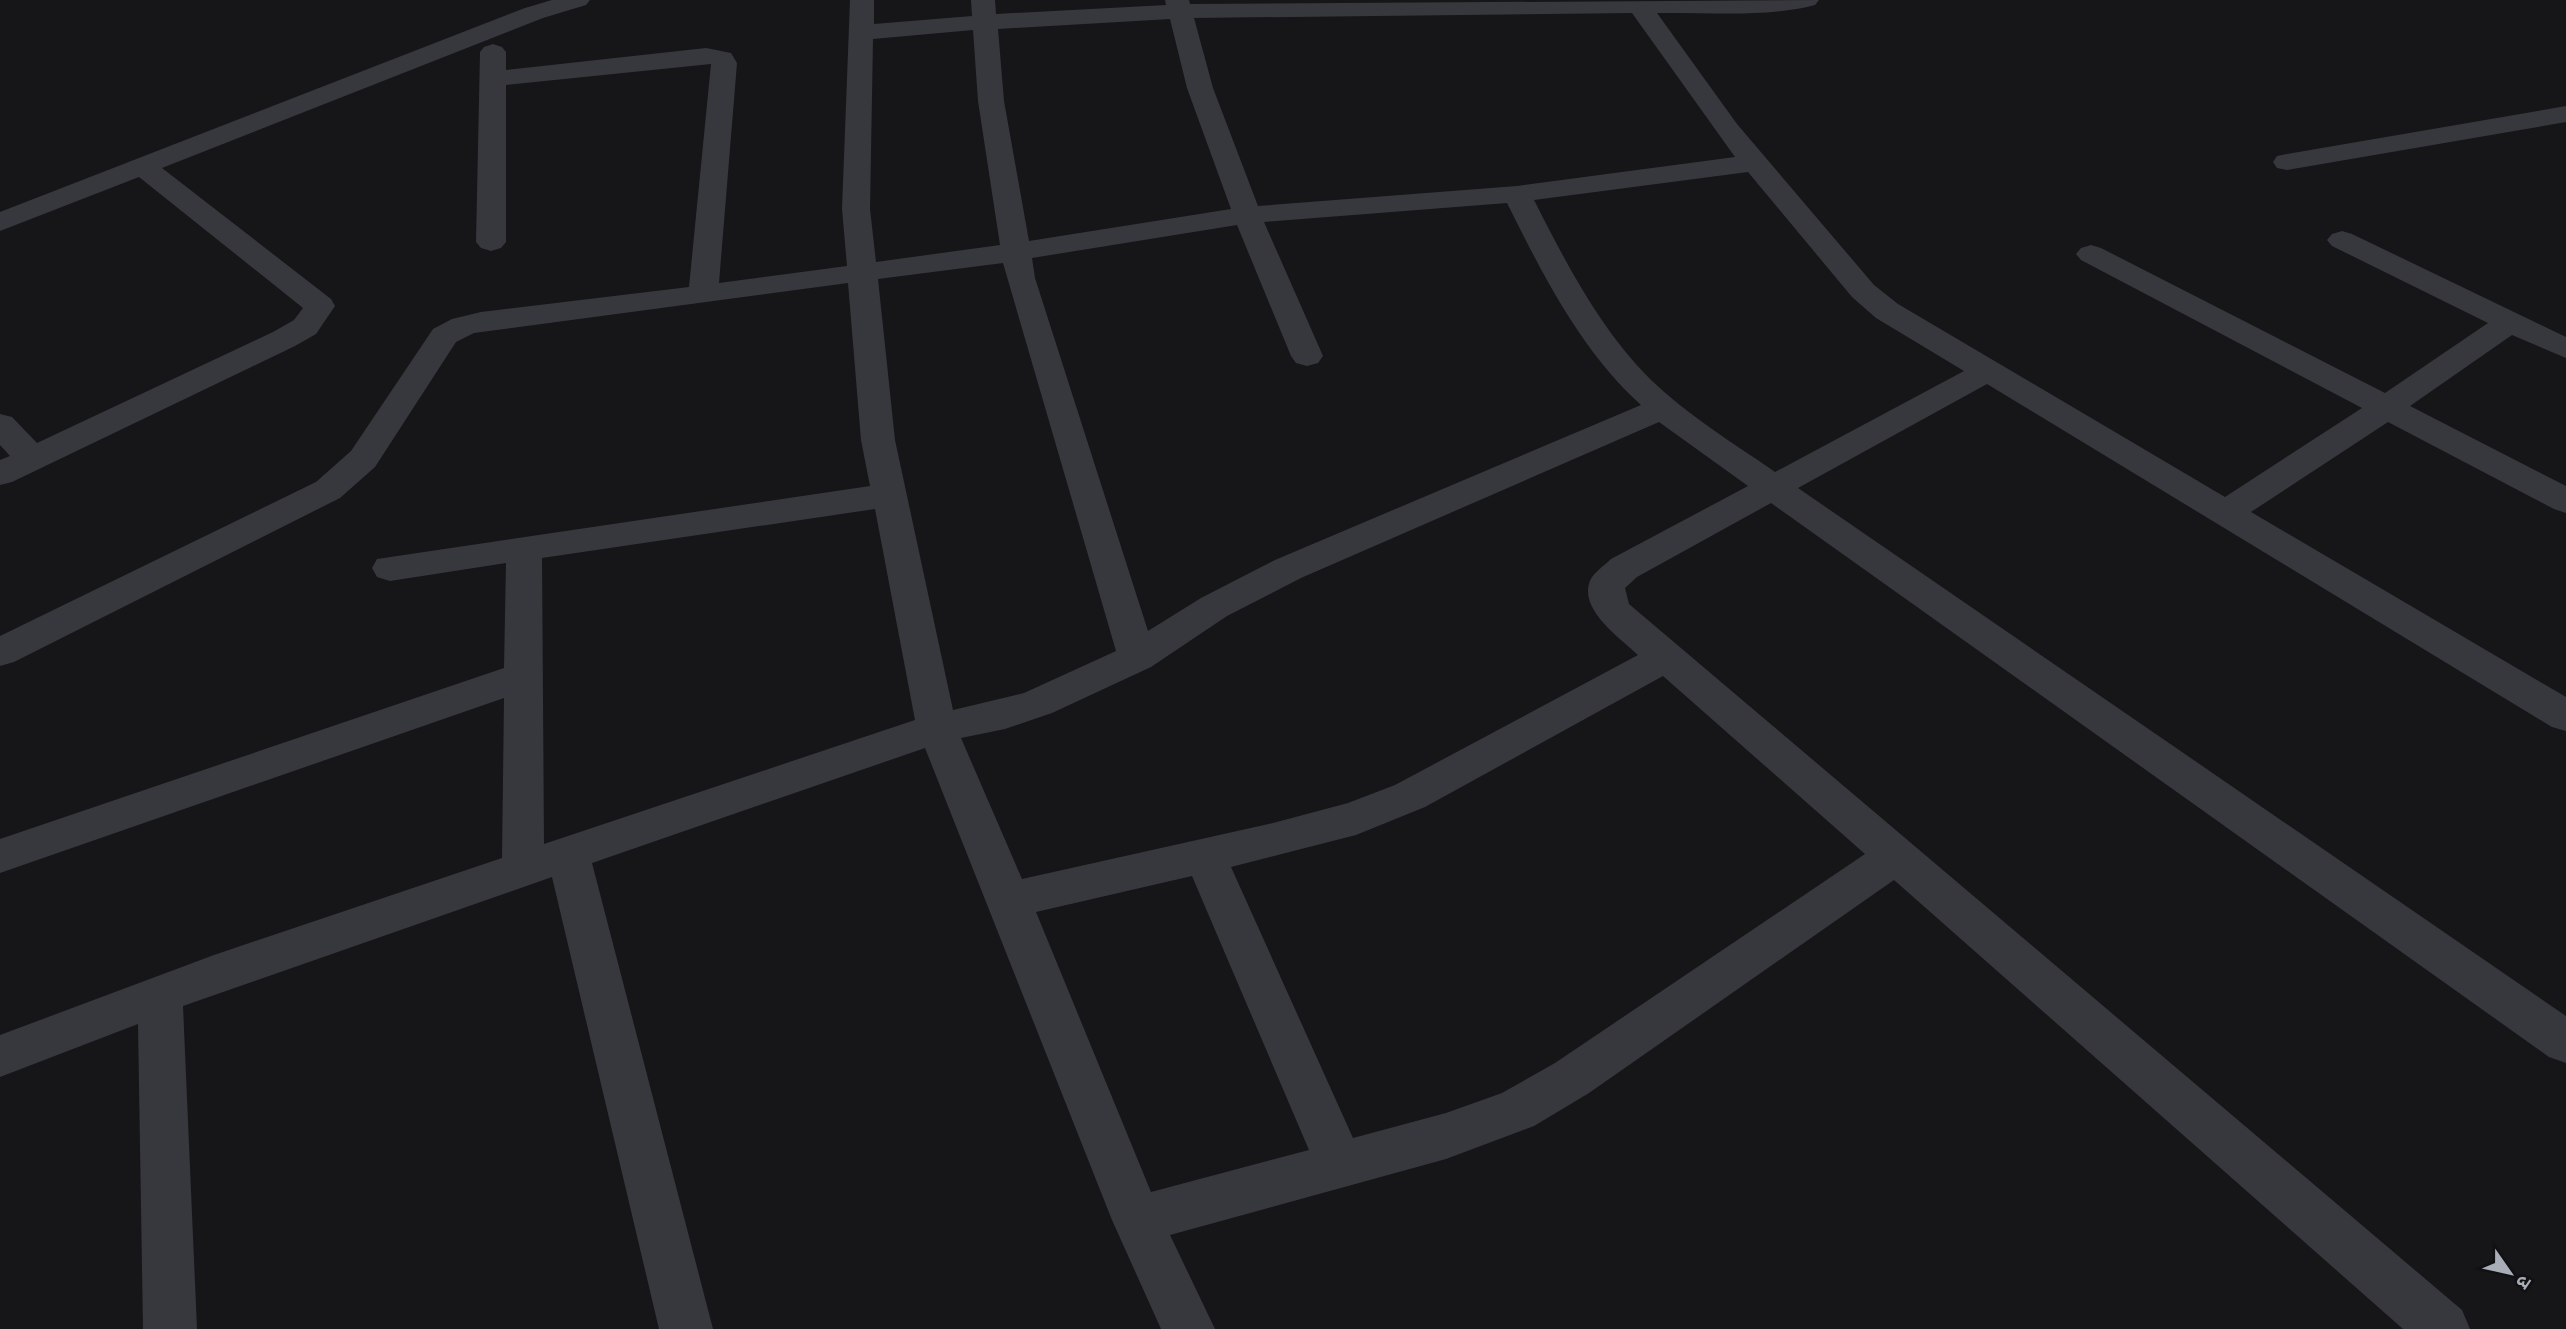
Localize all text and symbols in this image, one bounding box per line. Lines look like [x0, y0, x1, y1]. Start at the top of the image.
north arrow [2475, 1238, 2545, 1308]
text: उ [2511, 1271, 2536, 1294]

